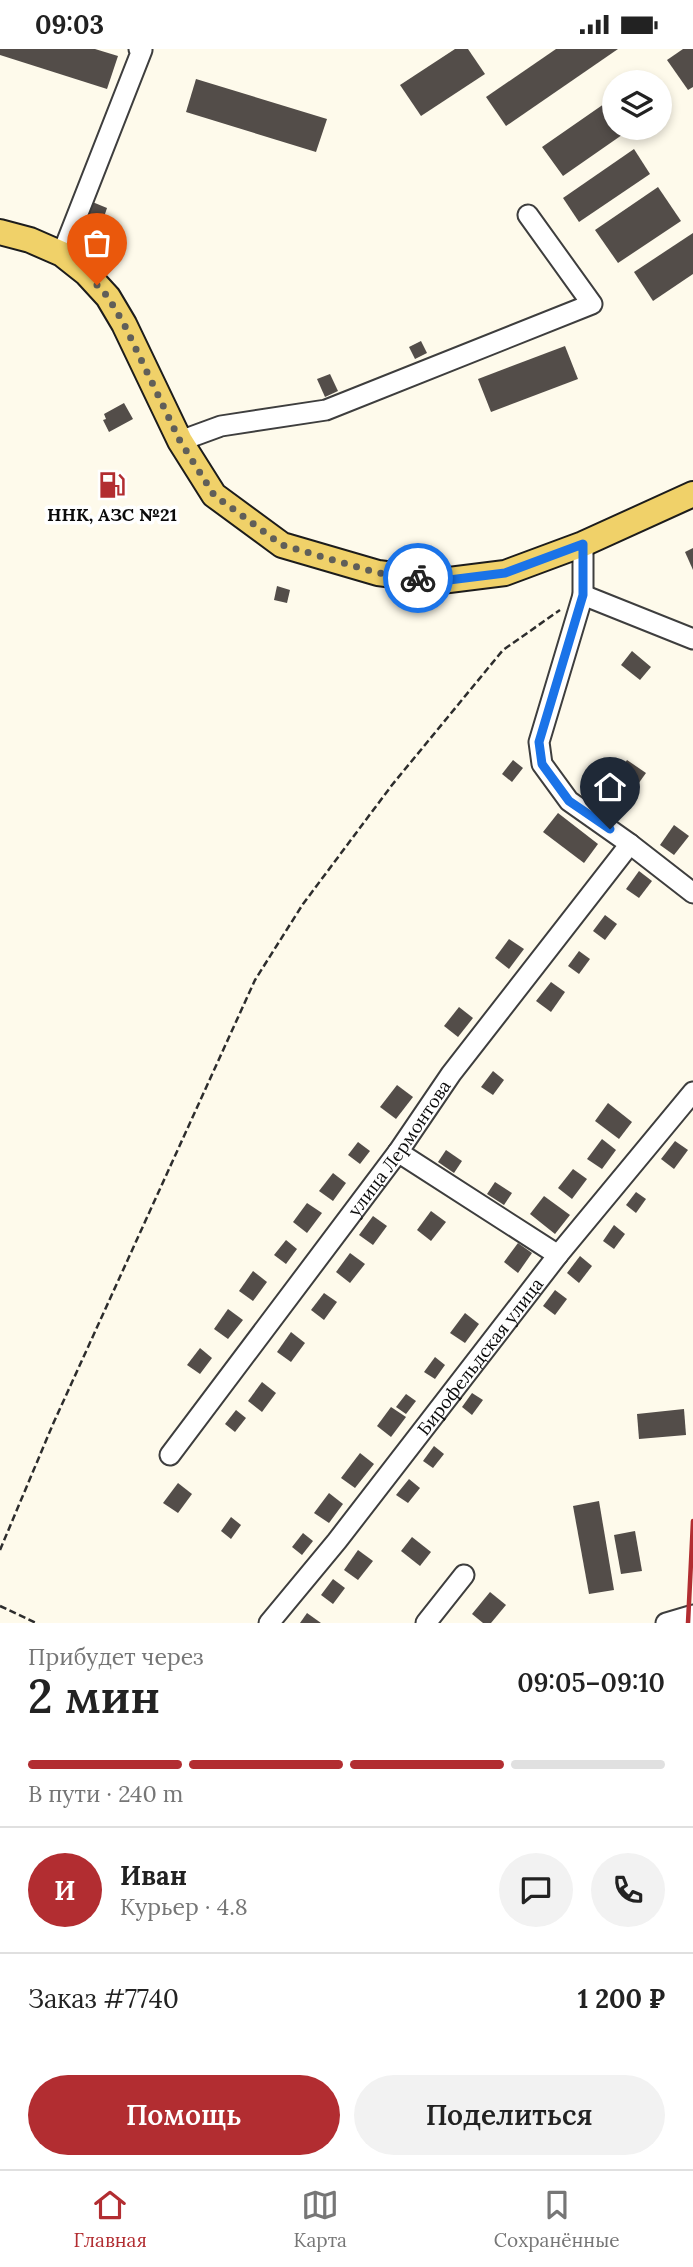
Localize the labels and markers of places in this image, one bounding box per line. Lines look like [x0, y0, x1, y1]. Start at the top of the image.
pin [67, 213, 127, 285]
fuel station icon: ННК, АЗС №21 [97, 470, 127, 500]
place label: ННК, АЗС №21 [47, 503, 177, 526]
pin [580, 757, 640, 829]

